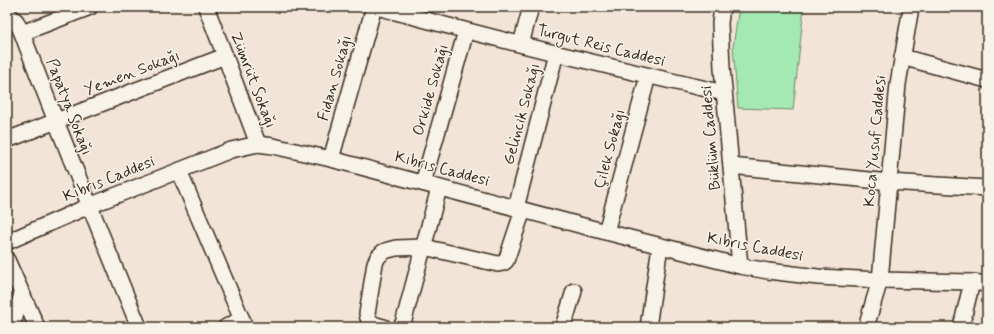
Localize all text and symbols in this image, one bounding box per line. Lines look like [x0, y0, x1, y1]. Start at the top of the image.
street label: Turgut Reis Caddesi [535, 20, 667, 73]
street label: Zümrüt Sokağı [225, 29, 281, 131]
street label: Fidan Sokağı [313, 33, 357, 123]
street label: Orkide Sokağı [408, 42, 454, 138]
street label: Yemen Sokağı [81, 45, 183, 101]
street label: Papatya Sokağı [41, 56, 97, 158]
street label: Gelincik Sokağı [498, 61, 546, 167]
street label: Koca Yusuf Caddesi [859, 74, 891, 208]
street label: Büklüm Caddesi [696, 85, 726, 191]
street label: Çilek Sokağı [589, 107, 631, 191]
street label: Kıbrıs Caddesi [392, 146, 492, 192]
street label: Kıbrıs Caddesi [60, 151, 158, 207]
street label: Kıbrıs Caddesi [705, 227, 805, 267]

